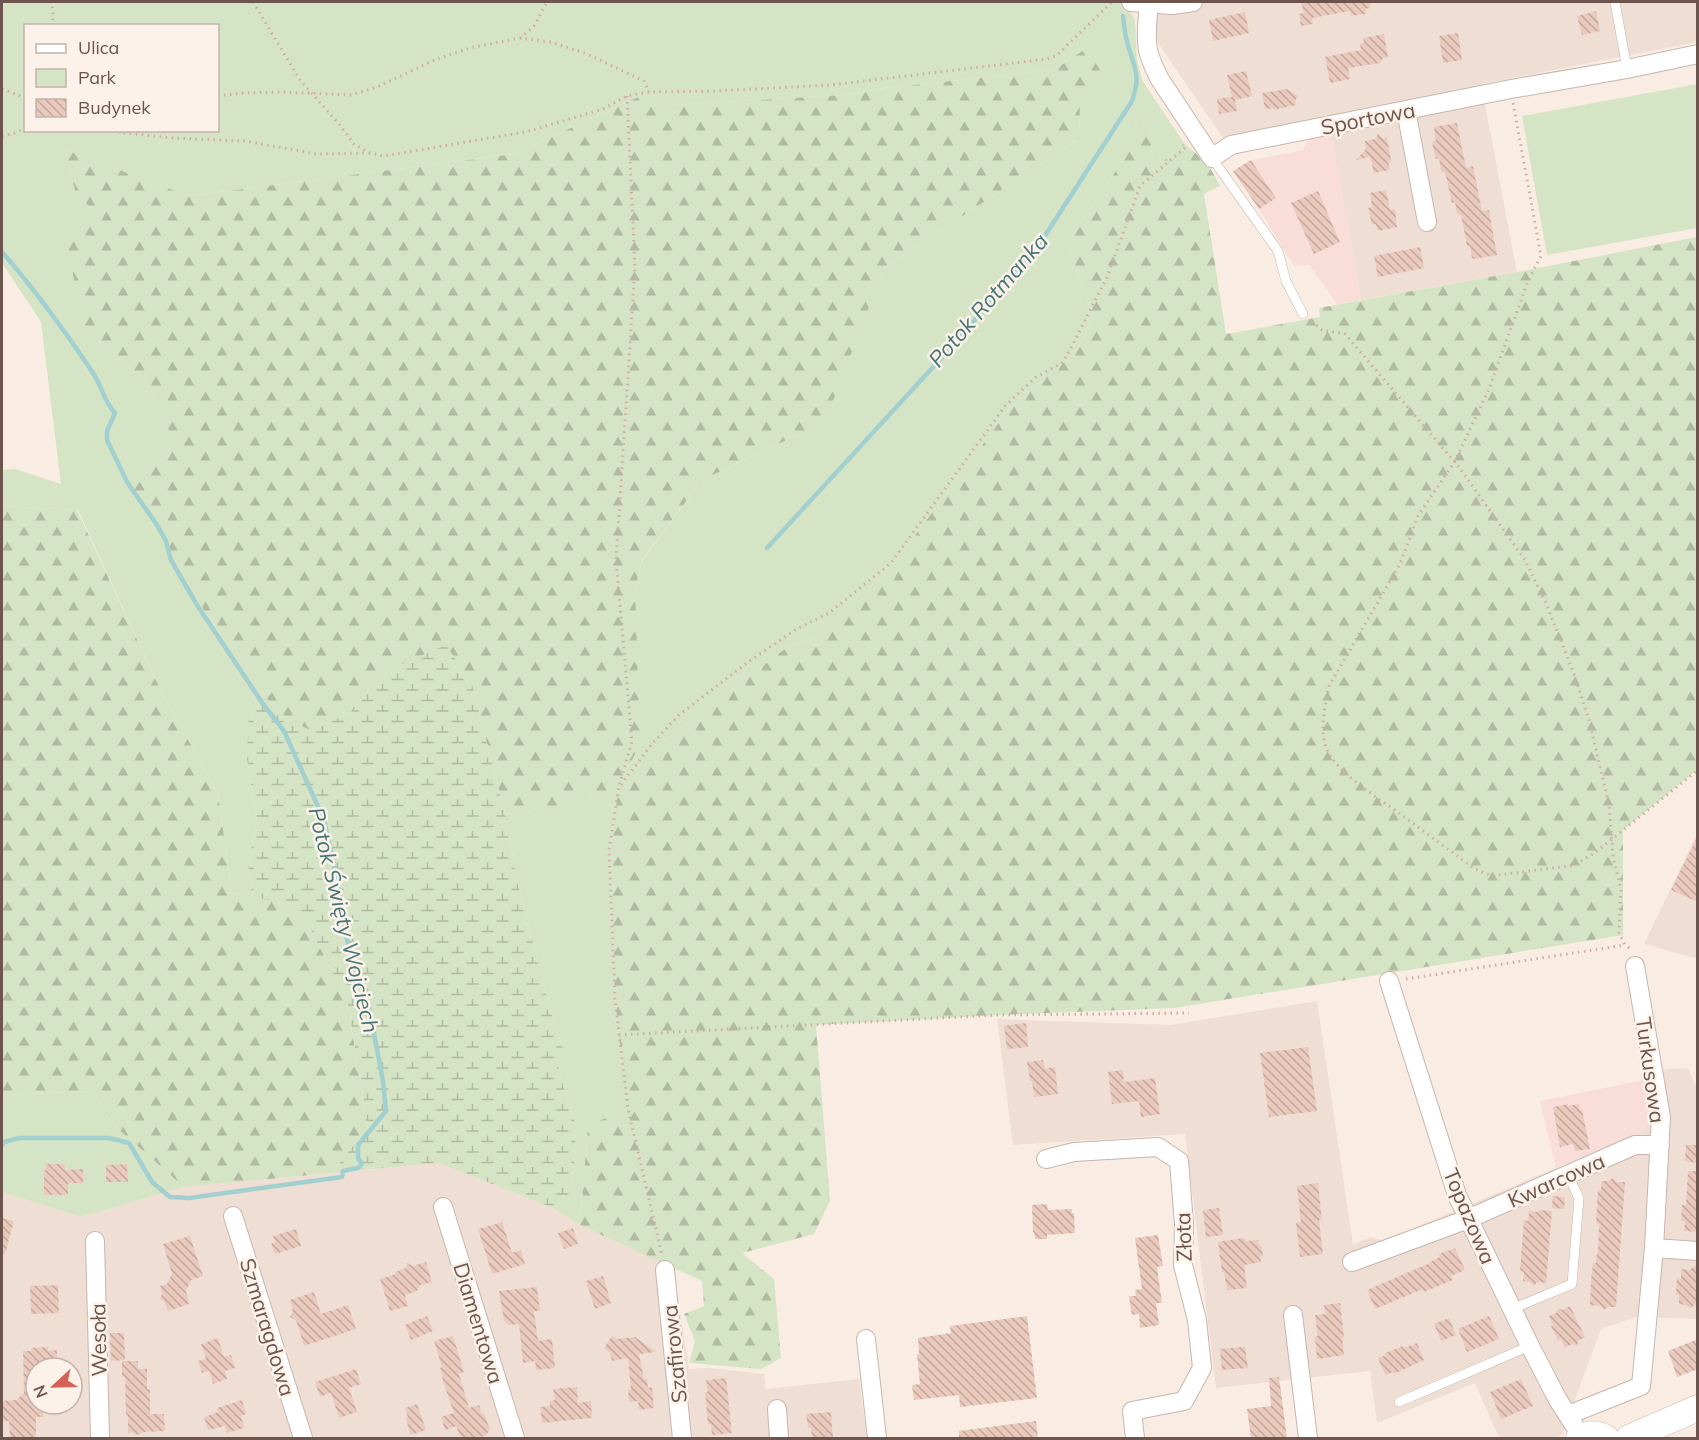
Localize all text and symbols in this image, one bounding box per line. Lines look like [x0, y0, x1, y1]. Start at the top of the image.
legend [24, 24, 219, 132]
text: Ulica [78, 36, 119, 59]
text: Park [78, 66, 117, 89]
text: Budynek [78, 96, 151, 119]
street label: Sportowa [1319, 96, 1417, 140]
water label: Potok Rotmanka [922, 227, 1054, 373]
water label: Potok Święty Wojciech [302, 804, 386, 1036]
street label: Turkusowa [1631, 1015, 1671, 1125]
street label: Kwarcowa [1503, 1147, 1609, 1213]
street label: Topazowa [1438, 1164, 1502, 1268]
street label: Złota [1169, 1212, 1197, 1262]
street label: Szmaragdowa [235, 1255, 301, 1399]
street label: Diamentowa [448, 1259, 510, 1387]
street label: Wesoła [84, 1303, 112, 1377]
street label: Szafirowa [656, 1304, 692, 1404]
north arrow [24, 1356, 84, 1416]
text: N [29, 1382, 52, 1401]

